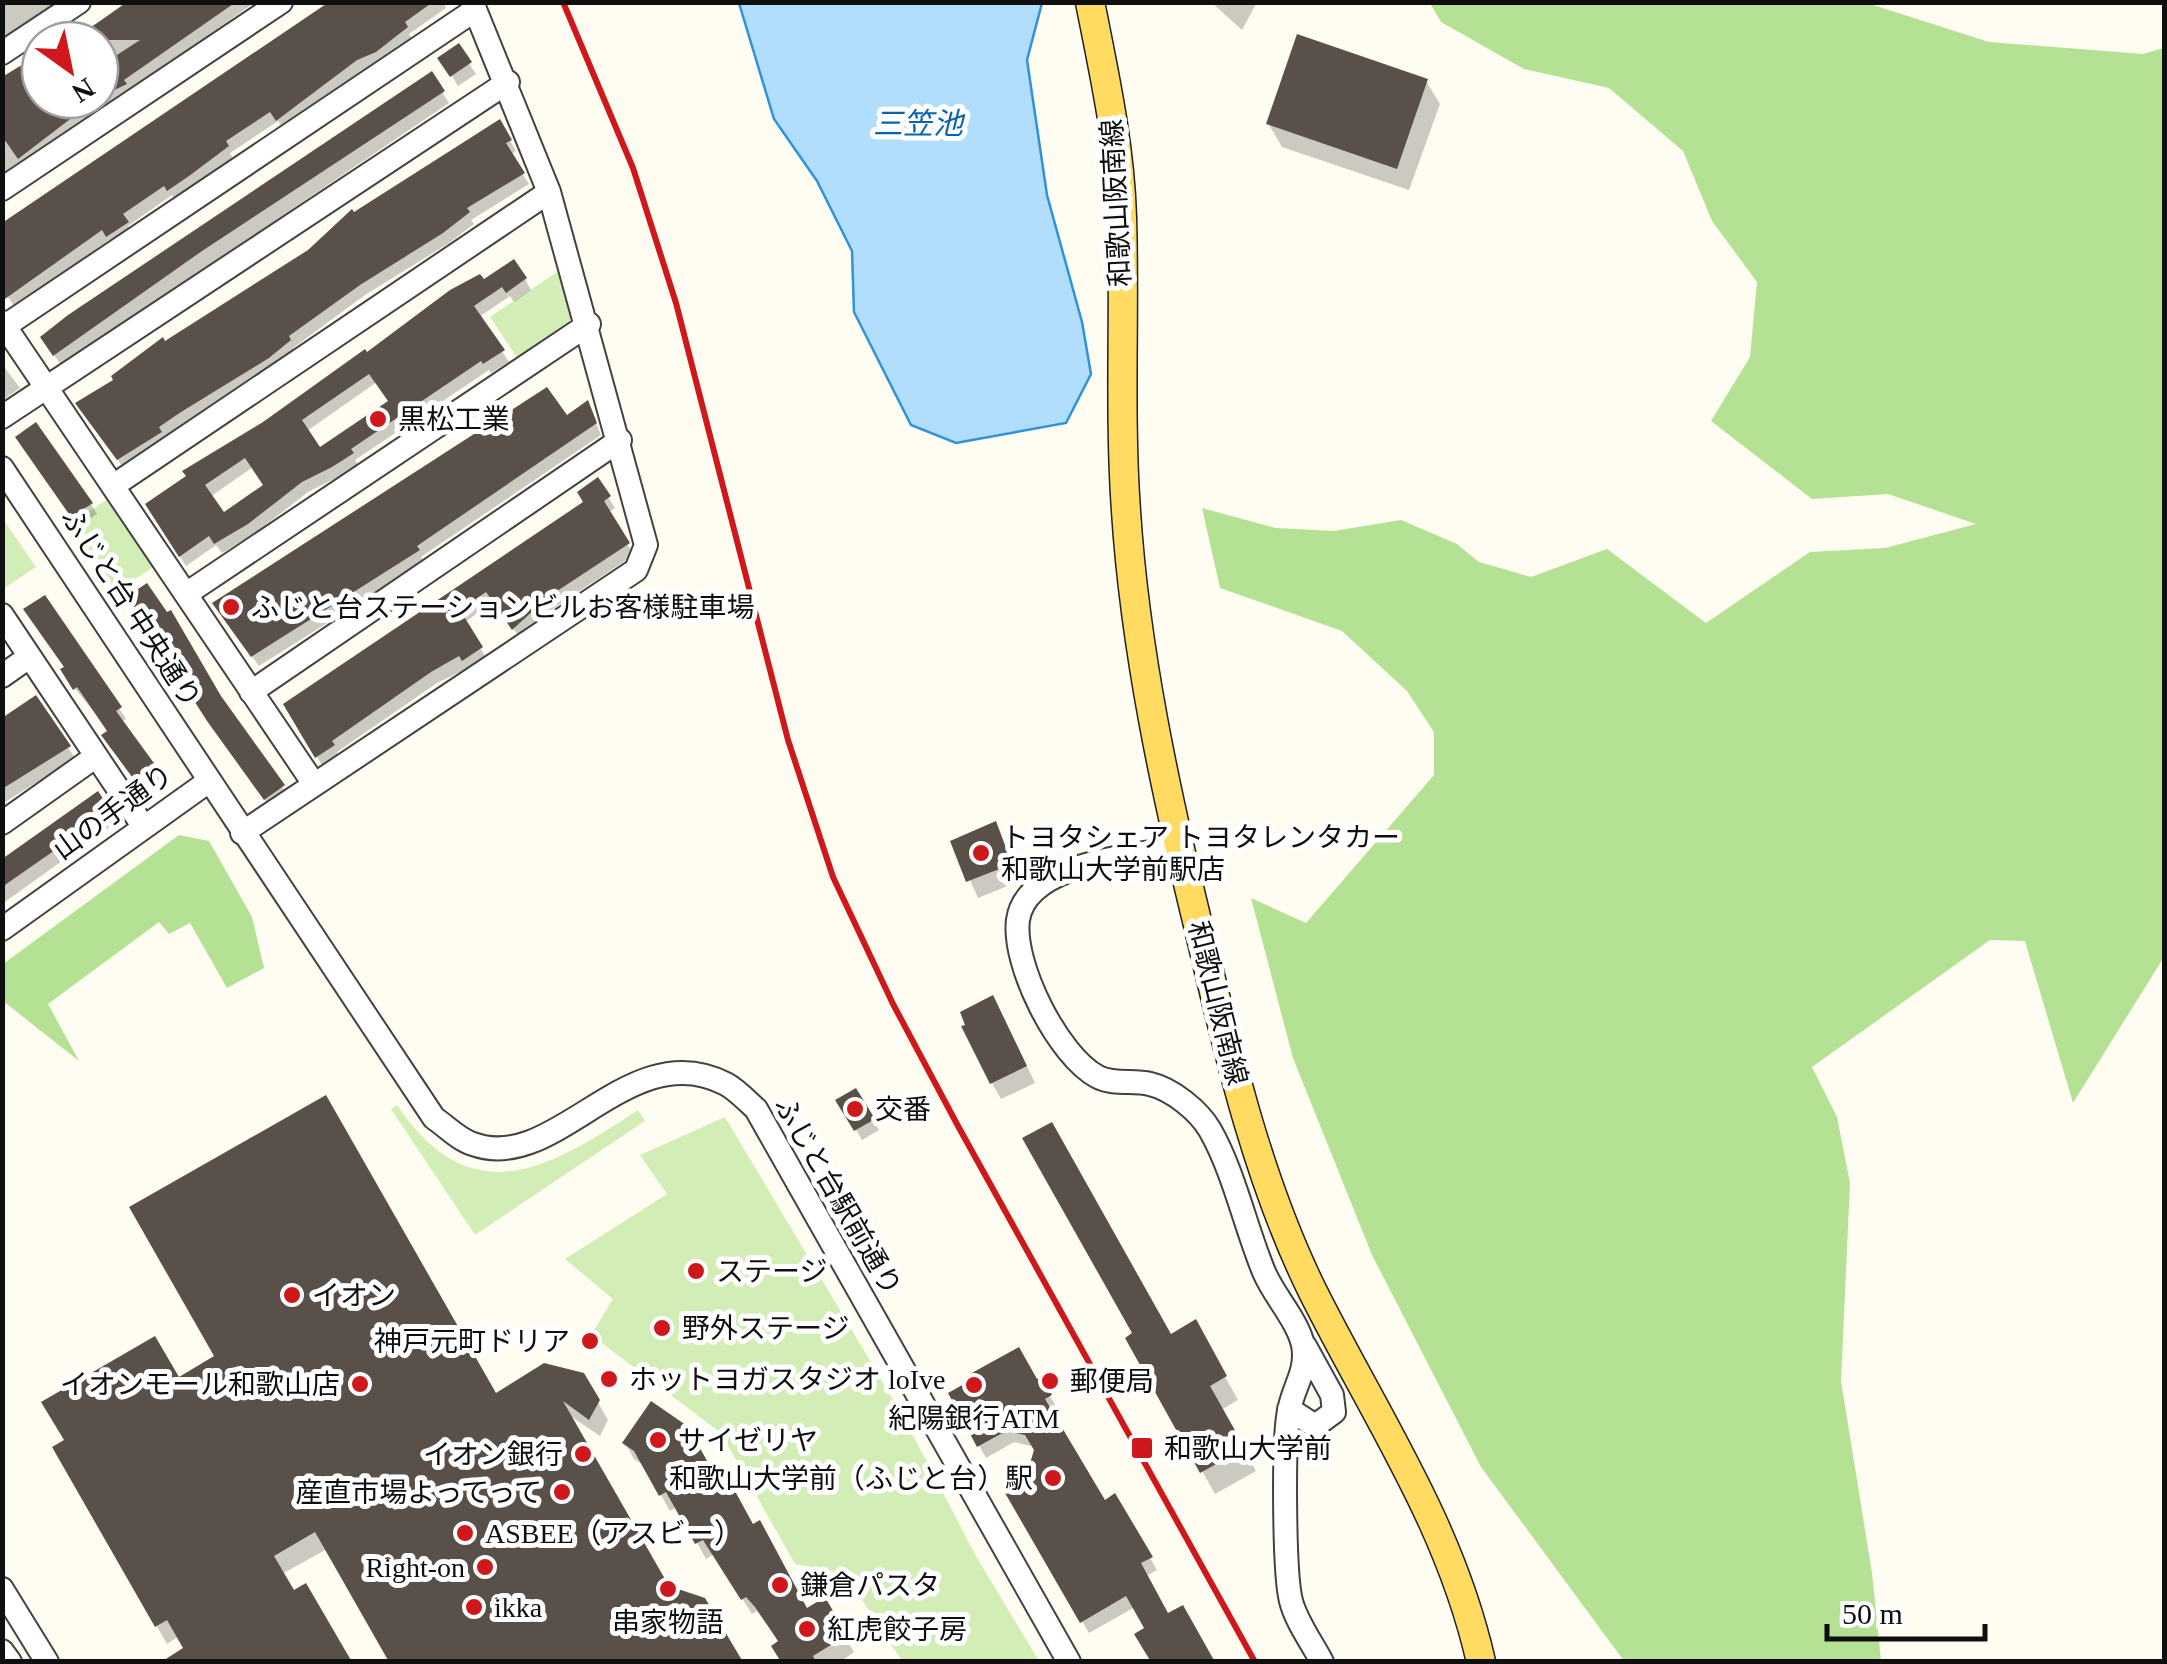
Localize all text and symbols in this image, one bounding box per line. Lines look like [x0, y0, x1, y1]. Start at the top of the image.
north arrow [20, 20, 120, 120]
text: N [66, 72, 100, 109]
water label: 三笠池 [873, 107, 966, 140]
street label: 和歌山阪南線 [1096, 118, 1136, 288]
place label: 黒松工業 [398, 404, 510, 435]
marker: 黒松工業 [367, 408, 389, 430]
street label: ふじと台 中央通り [55, 503, 207, 713]
place label: ふじと台ステーションビルお客様駐車場 [251, 592, 754, 623]
marker: ふじと台ステーションビルお客様駐車場 [220, 596, 242, 618]
street label: 山の手通り [47, 758, 179, 866]
place label: トヨタシェア トヨタレンタカー 和歌山大学前駅店 [1001, 822, 1400, 885]
marker: トヨタシェア トヨタレンタカー 和歌山大学前駅店 [970, 842, 992, 864]
street label: 和歌山阪南線 [1183, 918, 1253, 1088]
street label: ふじと台駅前通り [769, 1091, 907, 1301]
place label: 交番 [875, 1094, 931, 1125]
marker: 交番 [844, 1098, 866, 1120]
place label: ステージ [716, 1256, 827, 1287]
marker: ステージ [685, 1260, 707, 1282]
place label: イオン [312, 1280, 396, 1311]
marker: イオン [281, 1284, 303, 1306]
place label: 野外ステージ [682, 1313, 849, 1344]
marker: 野外ステージ [651, 1317, 673, 1339]
place label: 神戸元町ドリア [374, 1326, 570, 1357]
marker: 神戸元町ドリア [579, 1330, 601, 1352]
place label: ホットヨガスタジオ loIve [629, 1364, 946, 1395]
place label: 郵便局 [1070, 1366, 1154, 1397]
marker: ホットヨガスタジオ loIve [598, 1368, 620, 1390]
place label: イオンモール和歌山店 [60, 1369, 340, 1400]
marker: 郵便局 [1039, 1370, 1061, 1392]
marker: イオンモール和歌山店 [349, 1373, 371, 1395]
marker: 紀陽銀行ATM [963, 1374, 985, 1396]
place label: 紀陽銀行ATM [888, 1403, 1060, 1434]
place label: サイゼリヤ [678, 1425, 818, 1456]
marker: サイゼリヤ [647, 1429, 669, 1451]
place label: 和歌山大学前 [1164, 1433, 1332, 1464]
marker: 和歌山大学前 [1129, 1435, 1155, 1461]
place label: イオン銀行 [423, 1439, 563, 1470]
marker: イオン銀行 [572, 1443, 594, 1465]
place label: 和歌山大学前（ふじと台）駅 [669, 1463, 1033, 1494]
marker: 和歌山大学前（ふじと台）駅 [1042, 1467, 1064, 1489]
place label: 産直市場よってって [295, 1477, 542, 1508]
marker: 産直市場よってって [551, 1481, 573, 1503]
place label: ASBEE（アスビー） [485, 1518, 742, 1549]
marker: ASBEE（アスビー） [454, 1522, 476, 1544]
place label: Right-on [365, 1552, 465, 1583]
marker: Right-on [474, 1556, 496, 1578]
place label: 鎌倉パスタ [800, 1570, 940, 1601]
marker: 鎌倉パスタ [769, 1574, 791, 1596]
marker: 串家物語 [657, 1578, 679, 1600]
scale bar [1827, 1579, 1984, 1641]
place label: ikka [494, 1592, 543, 1623]
marker: ikka [463, 1596, 485, 1618]
text: 50 m [1842, 1597, 1903, 1630]
place label: 串家物語 [612, 1607, 724, 1638]
place label: 紅虎餃子房 [827, 1614, 967, 1645]
marker: 紅虎餃子房 [796, 1618, 818, 1640]

